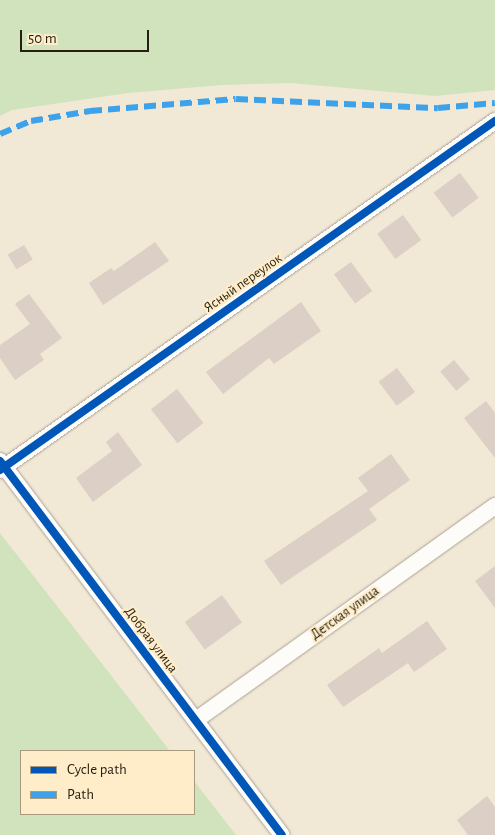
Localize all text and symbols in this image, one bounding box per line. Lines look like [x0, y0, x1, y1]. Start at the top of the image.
scale bar [22, 20, 151, 52]
text: 50 m [28, 31, 57, 46]
street label: Ясный переулок [201, 250, 285, 316]
street label: Детская улица [307, 583, 383, 643]
street label: Добрая улица [121, 604, 181, 676]
legend [20, 750, 195, 815]
text: Cycle path [67, 762, 127, 777]
text: Path [67, 787, 94, 802]

